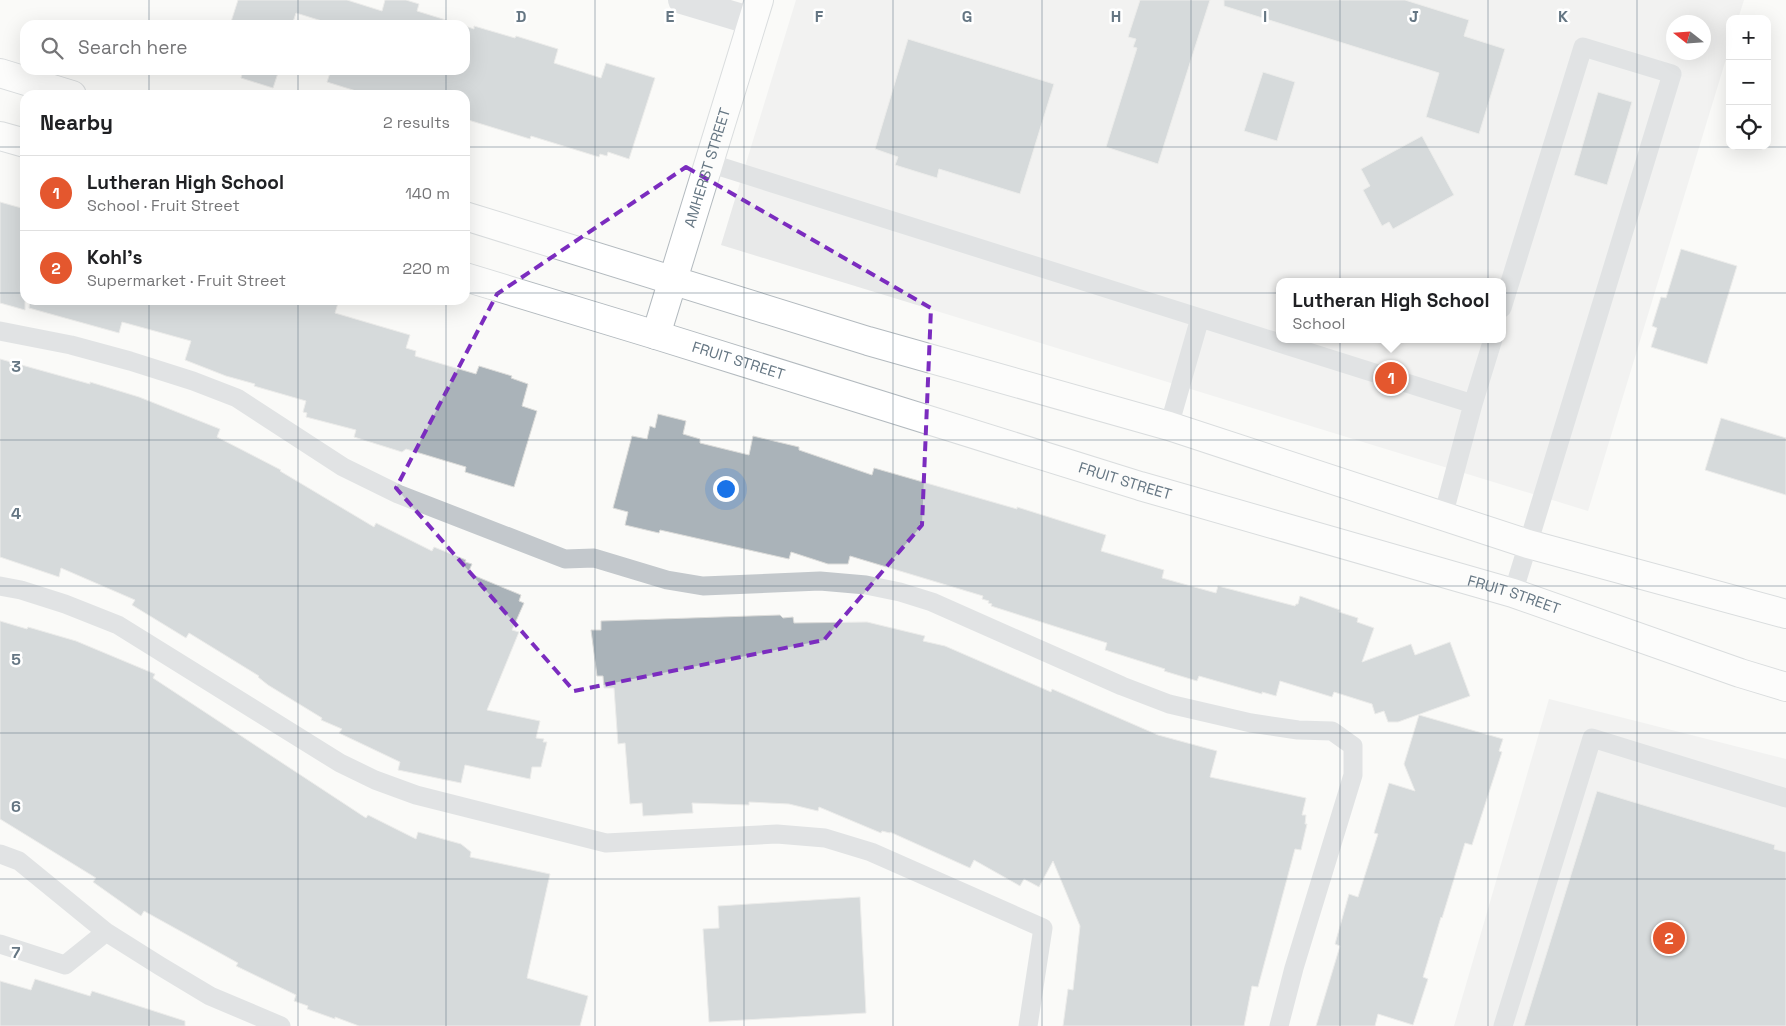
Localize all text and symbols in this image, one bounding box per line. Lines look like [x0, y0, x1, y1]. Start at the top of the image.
text: D [516, 6, 526, 27]
text: E [666, 6, 675, 27]
text: F [815, 6, 824, 27]
text: G [962, 6, 972, 27]
text: H [1111, 6, 1121, 27]
text: I [1263, 6, 1267, 27]
text: J [1409, 6, 1419, 27]
text: K [1558, 6, 1568, 27]
north arrow [1666, 15, 1711, 60]
map controls [1726, 15, 1771, 150]
button: + [1726, 15, 1771, 60]
search box [20, 20, 470, 75]
icon: search [38, 34, 66, 62]
text: Search here [78, 35, 188, 60]
button: − [1726, 60, 1771, 105]
street label: AMHERST STREET [680, 105, 734, 230]
button: locate [1726, 105, 1771, 150]
text: Nearby [40, 109, 113, 136]
text: 2 results [383, 112, 450, 133]
text: Lutheran High School [87, 170, 284, 195]
text: 1 [52, 183, 60, 204]
text: 140 m [405, 183, 450, 204]
text: School · Fruit Street [87, 195, 240, 216]
text: Kohl's [87, 245, 142, 270]
text: 2 [51, 258, 61, 279]
text: 220 m [403, 258, 450, 279]
text: Supermarket · Fruit Street [87, 270, 286, 291]
popup [1276, 278, 1506, 343]
text: Lutheran High School [1293, 288, 1489, 313]
text: School [1293, 313, 1345, 334]
street label: FRUIT STREET [690, 337, 788, 384]
text: 3 [11, 356, 21, 377]
pin: 1 [1375, 359, 1407, 397]
street label: FRUIT STREET [1076, 457, 1174, 504]
your location [713, 476, 739, 502]
text: 4 [11, 503, 21, 524]
street label: FRUIT STREET [1466, 570, 1563, 618]
text: 5 [11, 649, 21, 670]
text: 6 [11, 796, 21, 817]
pin: 2 [1653, 919, 1685, 957]
text: 7 [12, 942, 21, 963]

